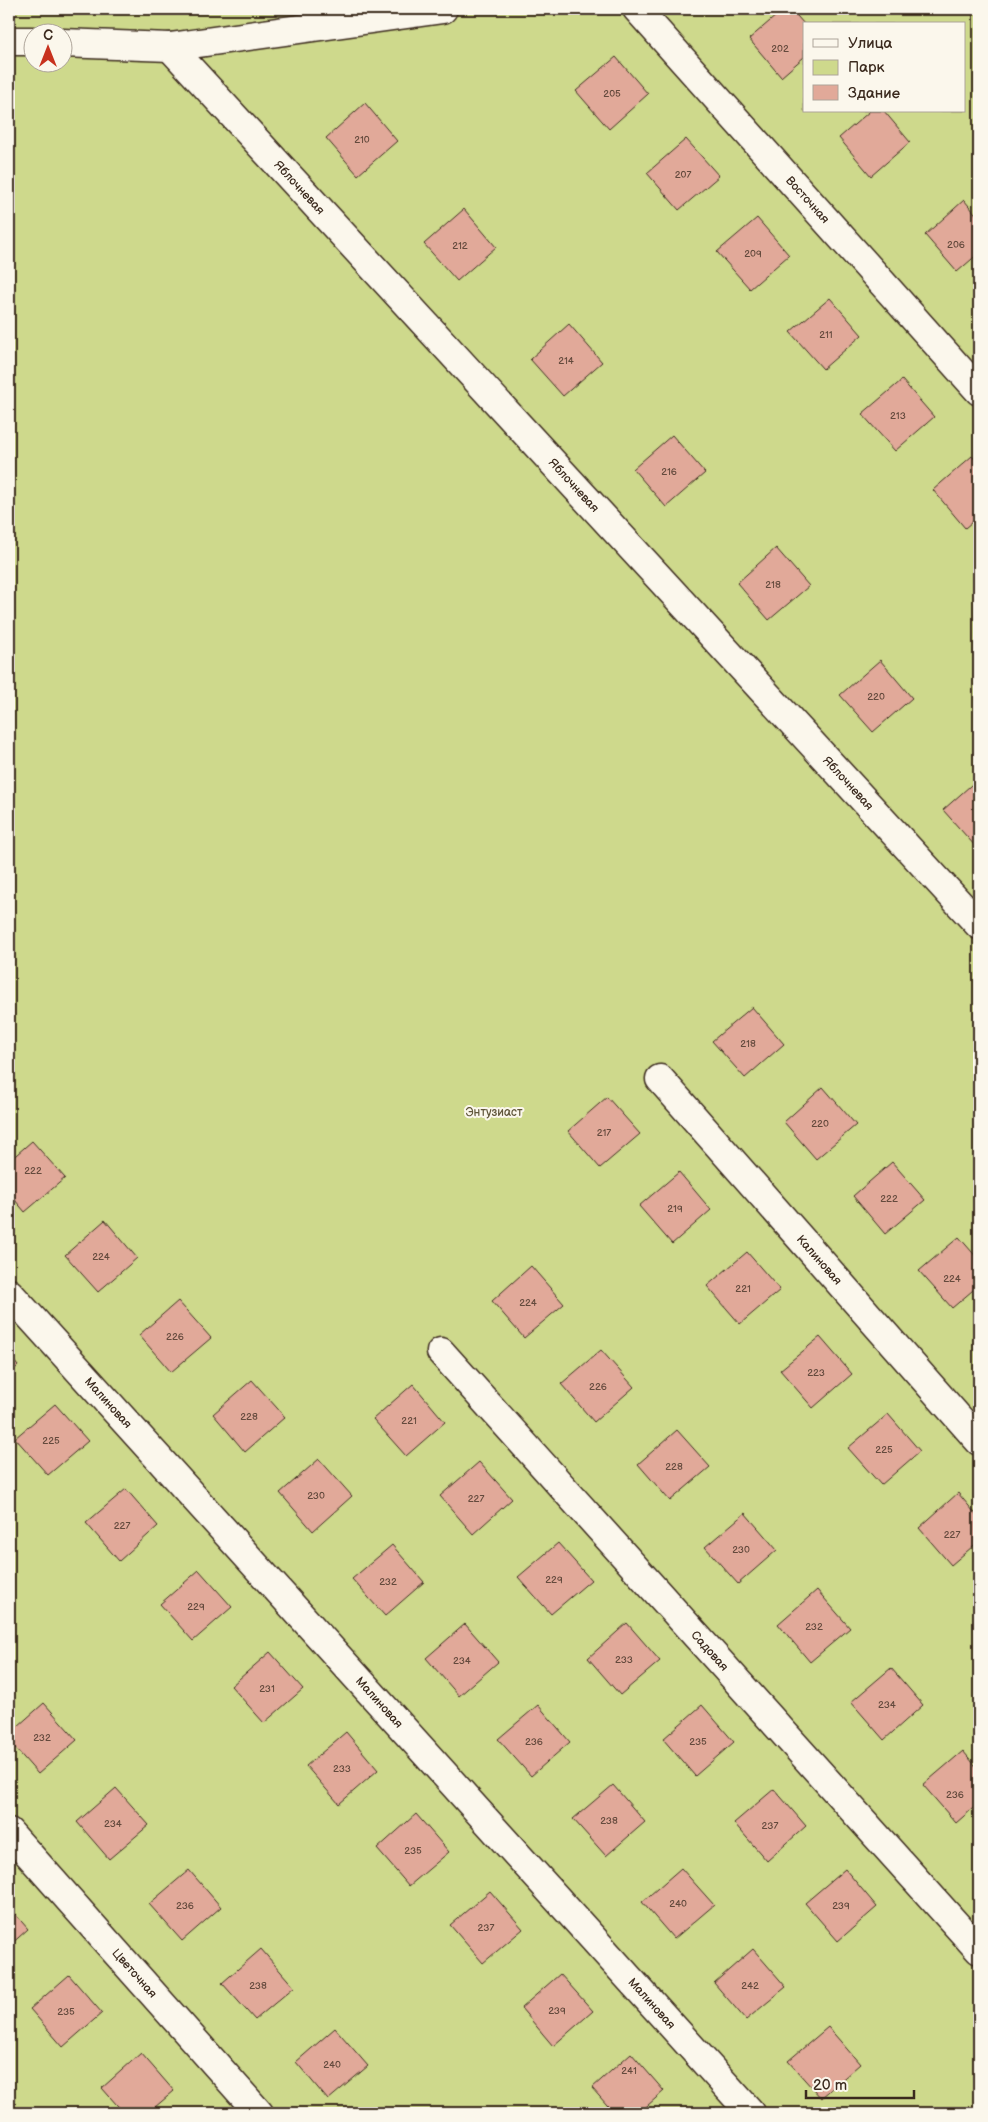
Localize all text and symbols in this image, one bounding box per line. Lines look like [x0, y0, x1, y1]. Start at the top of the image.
north arrow [22, 22, 72, 72]
legend [803, 22, 966, 112]
text: С [43, 27, 53, 44]
text: Улица [848, 34, 893, 53]
house number: 202 [771, 43, 789, 55]
text: Парк [848, 58, 885, 77]
text: Здание [848, 84, 900, 103]
house number: 205 [603, 88, 621, 100]
house number: 210 [354, 134, 370, 146]
street label: Яблочневая [271, 158, 328, 218]
house number: 207 [675, 169, 691, 181]
street label: Восточная [782, 173, 833, 227]
house number: 206 [947, 239, 965, 251]
house number: 212 [452, 240, 468, 252]
house number: 209 [744, 248, 762, 260]
house number: 211 [819, 329, 833, 341]
house number: 214 [558, 355, 574, 367]
house number: 213 [890, 410, 906, 422]
street label: Яблочневая [545, 456, 602, 516]
house number: 216 [661, 466, 677, 478]
house number: 218 [765, 579, 781, 591]
house number: 220 [867, 691, 885, 703]
street label: Яблочневая [819, 753, 877, 814]
house number: 218 [740, 1038, 756, 1050]
park label: Энтузиаст [465, 1105, 523, 1120]
house number: 220 [811, 1118, 829, 1130]
house number: 217 [597, 1127, 611, 1139]
house number: 222 [24, 1165, 42, 1177]
house number: 222 [880, 1193, 898, 1205]
house number: 219 [667, 1203, 683, 1215]
street label: Калиновая [793, 1232, 845, 1288]
house number: 224 [92, 1251, 110, 1263]
house number: 224 [943, 1273, 961, 1285]
house number: 221 [735, 1283, 751, 1295]
house number: 224 [519, 1297, 537, 1309]
house number: 226 [166, 1331, 184, 1343]
house number: 223 [807, 1367, 825, 1379]
street label: Малиновая [81, 1374, 135, 1432]
house number: 226 [589, 1381, 607, 1393]
house number: 228 [240, 1411, 258, 1423]
house number: 221 [401, 1415, 417, 1427]
house number: 225 [42, 1435, 60, 1447]
house number: 225 [875, 1444, 893, 1456]
house number: 228 [665, 1461, 683, 1473]
house number: 230 [307, 1490, 325, 1502]
house number: 227 [468, 1493, 484, 1505]
house number: 227 [114, 1520, 130, 1532]
house number: 227 [944, 1529, 960, 1541]
house number: 230 [732, 1544, 750, 1556]
house number: 229 [545, 1574, 563, 1586]
house number: 232 [379, 1576, 397, 1588]
house number: 229 [187, 1601, 205, 1613]
house number: 232 [805, 1621, 823, 1633]
street label: Садовая [688, 1628, 732, 1675]
house number: 233 [615, 1654, 633, 1666]
house number: 234 [453, 1655, 471, 1667]
street label: Малиновая [352, 1674, 406, 1732]
house number: 231 [259, 1683, 275, 1695]
house number: 234 [878, 1699, 896, 1711]
house number: 232 [33, 1732, 51, 1744]
house number: 236 [525, 1736, 543, 1748]
house number: 235 [689, 1736, 707, 1748]
house number: 233 [333, 1763, 351, 1775]
house number: 236 [946, 1789, 964, 1801]
house number: 238 [600, 1815, 618, 1827]
house number: 234 [104, 1818, 122, 1830]
house number: 237 [762, 1820, 778, 1832]
house number: 235 [404, 1845, 422, 1857]
house number: 240 [669, 1898, 687, 1910]
house number: 236 [176, 1900, 194, 1912]
house number: 239 [832, 1900, 850, 1912]
house number: 237 [478, 1922, 494, 1934]
street label: Цветочная [109, 1946, 160, 2001]
street label: Малиновая [624, 1975, 679, 2033]
house number: 238 [249, 1980, 267, 1992]
house number: 242 [741, 1980, 759, 1992]
house number: 239 [548, 2005, 566, 2017]
house number: 235 [57, 2006, 75, 2018]
house number: 240 [323, 2059, 341, 2071]
house number: 241 [621, 2065, 637, 2077]
scale bar [806, 2067, 913, 2099]
text: 20 m [813, 2076, 847, 2095]

